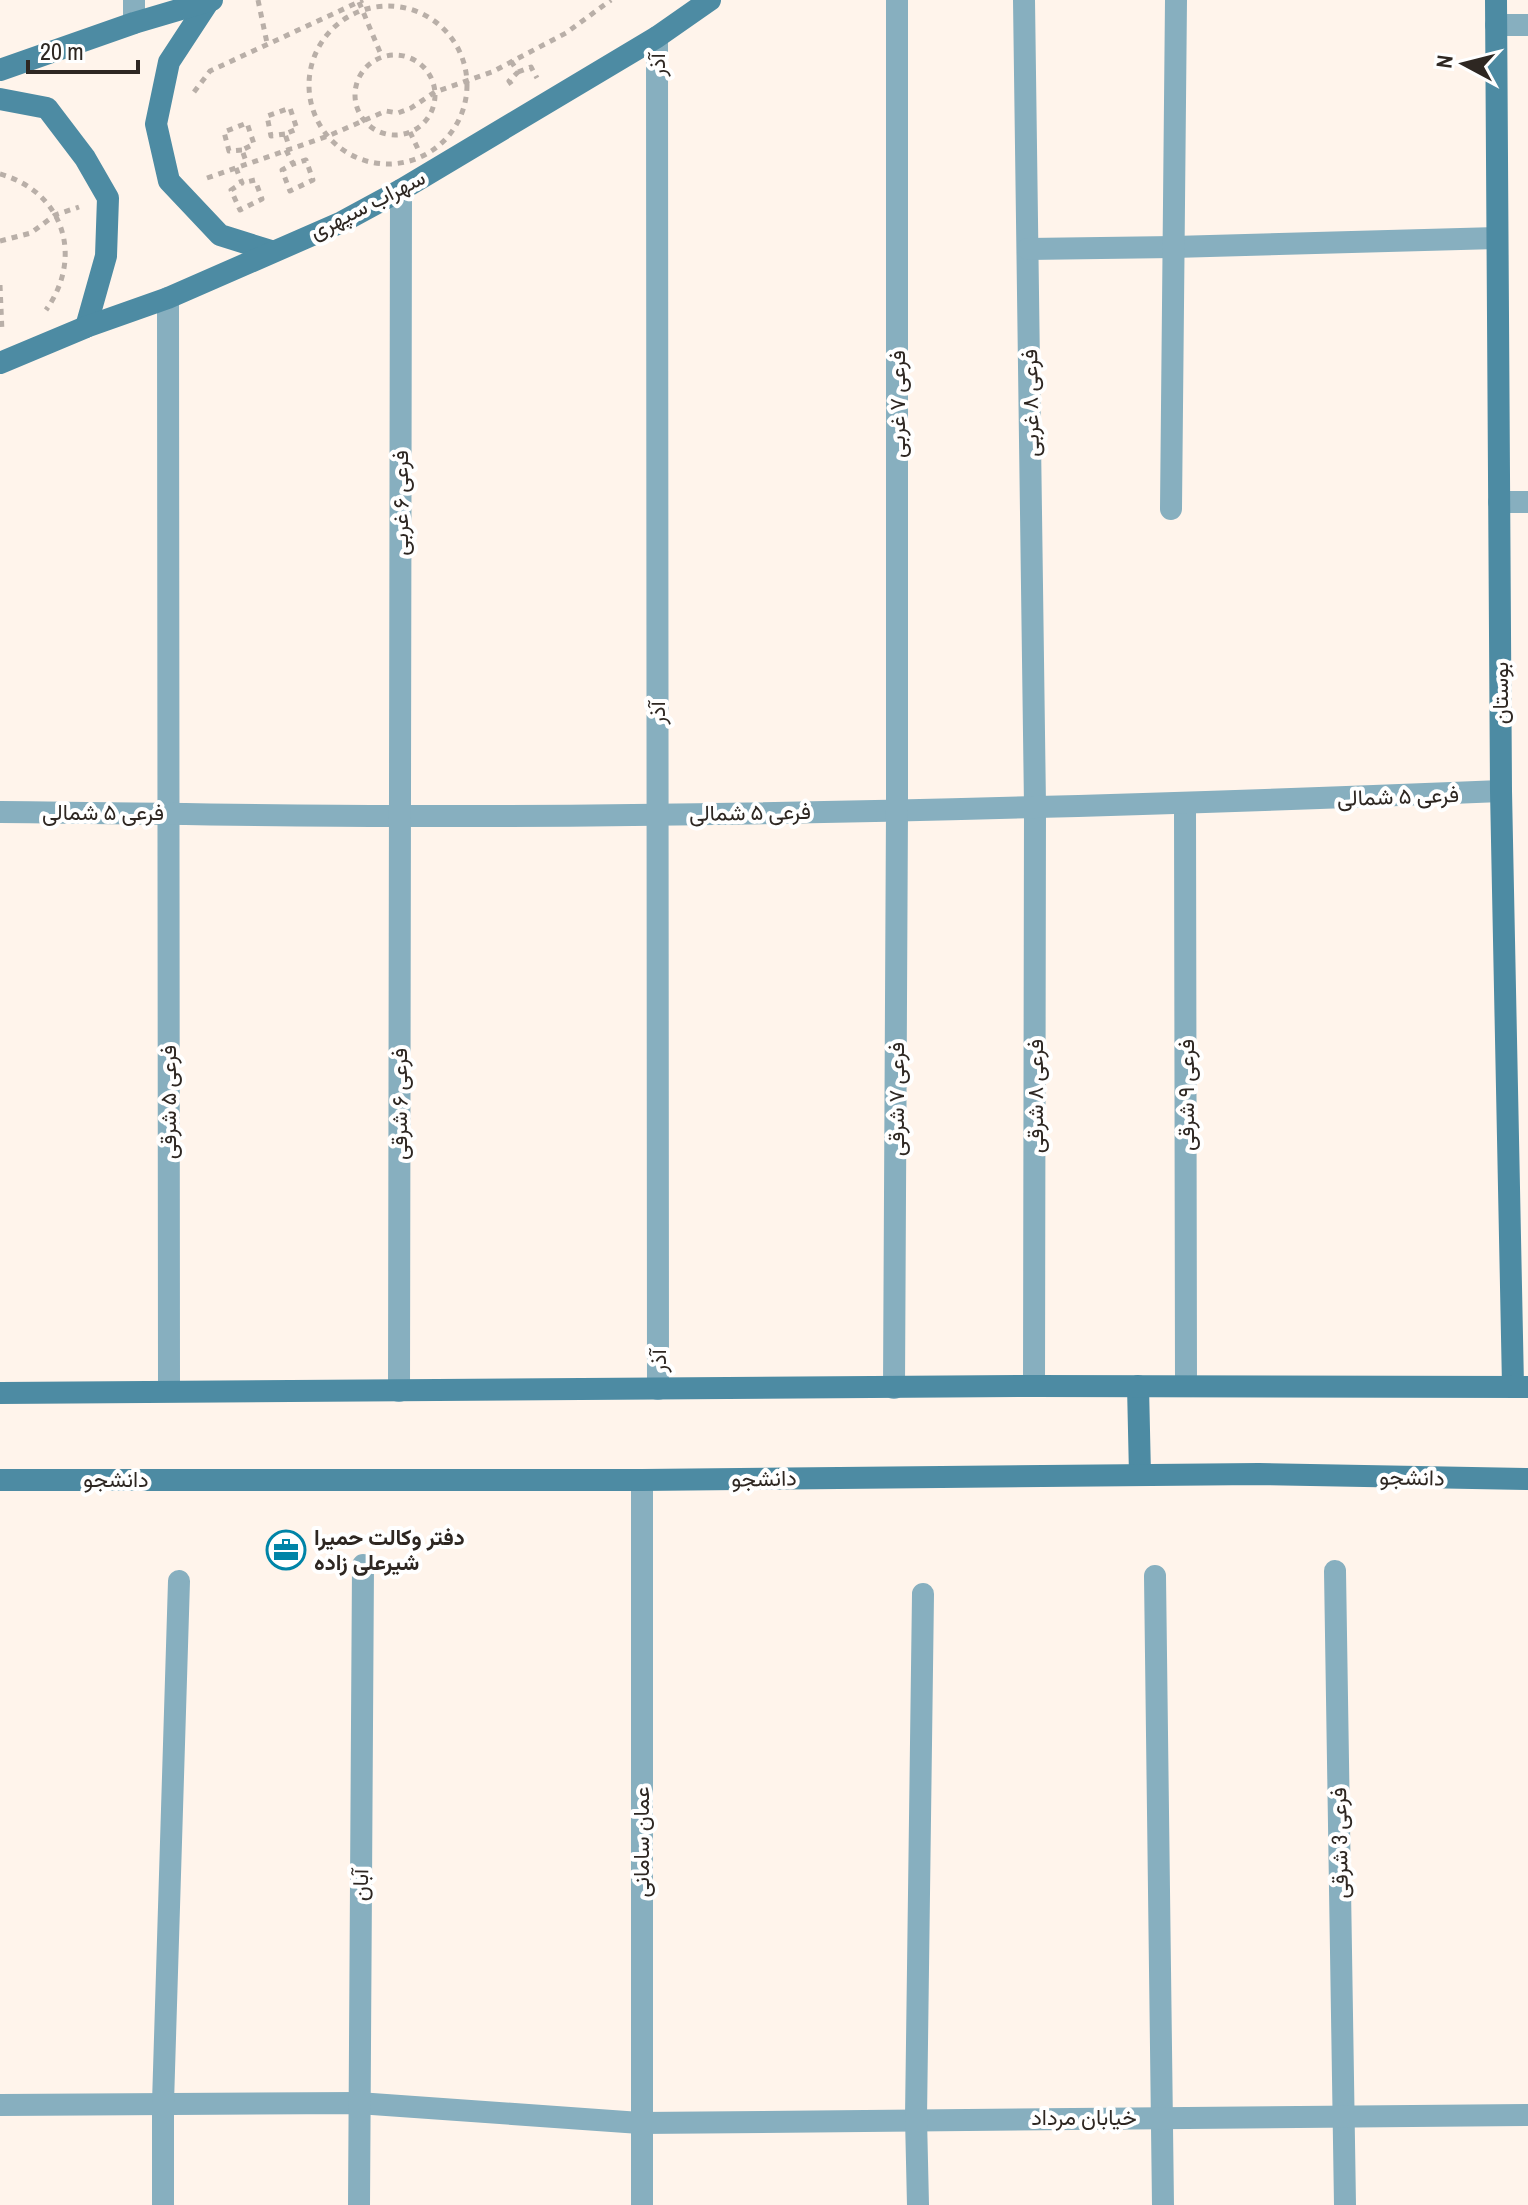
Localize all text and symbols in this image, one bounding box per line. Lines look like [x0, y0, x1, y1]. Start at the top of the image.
scale bar [28, 24, 138, 74]
north arrow [1424, 24, 1504, 104]
text: 20 m [40, 35, 84, 67]
street label: آذر [642, 52, 672, 78]
text: N [1428, 53, 1460, 70]
street label: سهراب سپهری [304, 162, 430, 246]
street label: فرعی ۸ غربی [1014, 349, 1046, 457]
street label: فرعی ۷ غربی [882, 350, 912, 458]
street label: فرعی ۶ غربی [385, 450, 415, 556]
street label: بوستان [1485, 662, 1515, 724]
street label: آذر [642, 700, 672, 726]
street label: فرعی ۵ شمالی [1337, 779, 1459, 813]
street label: فرعی ۵ شمالی [689, 796, 811, 828]
street label: فرعی ۵ شمالی [42, 797, 164, 827]
street label: فرعی ۸ شرقی [1020, 1039, 1050, 1153]
street label: فرعی ۹ شرقی [1171, 1039, 1201, 1151]
street label: فرعی ۷ شرقی [881, 1042, 911, 1156]
street label: فرعی ۵ شرقی [153, 1045, 183, 1159]
street label: فرعی ۶ شرقی [384, 1048, 414, 1160]
street label: آذر [643, 1348, 673, 1374]
street label: دانشجو [1379, 1461, 1445, 1493]
street label: دانشجو [731, 1462, 797, 1494]
street label: دانشجو [83, 1464, 149, 1494]
place label: دفتر وکالت حمیرا شیرعلی زاده [314, 1522, 465, 1577]
office icon: دفتر وکالت حمیرا شیرعلی زاده [265, 1529, 307, 1571]
street label: عمان سامانی [626, 1787, 656, 1897]
street label: فرعی 3 شرقی [1323, 1787, 1355, 1899]
street label: آبان [345, 1867, 375, 1901]
street label: خیابان مرداد [1031, 2102, 1137, 2132]

